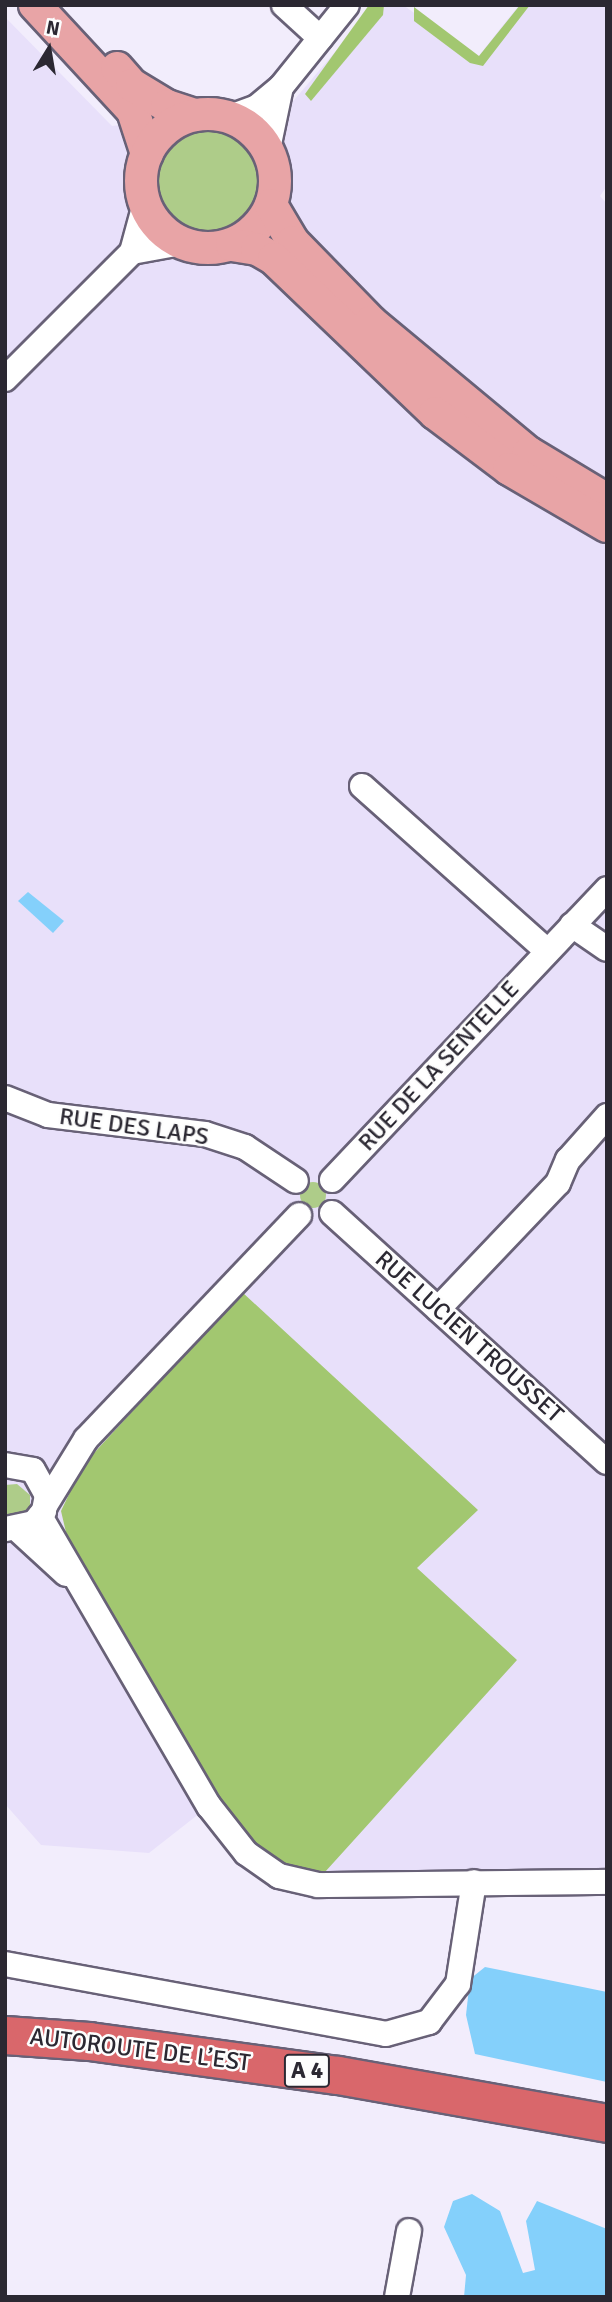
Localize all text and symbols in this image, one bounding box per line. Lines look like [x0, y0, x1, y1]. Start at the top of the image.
north arrow [14, 14, 84, 84]
text: N [44, 15, 62, 41]
street label: RUE DE LA SENTELLE [353, 975, 525, 1157]
street label: RUE DES LAPS [57, 1102, 211, 1152]
street label: RUE LUCIEN TROUSSET [369, 1245, 569, 1429]
street label: AUTOROUTE DE L’EST [28, 2022, 252, 2078]
road number: A 4 [282, 2052, 332, 2090]

